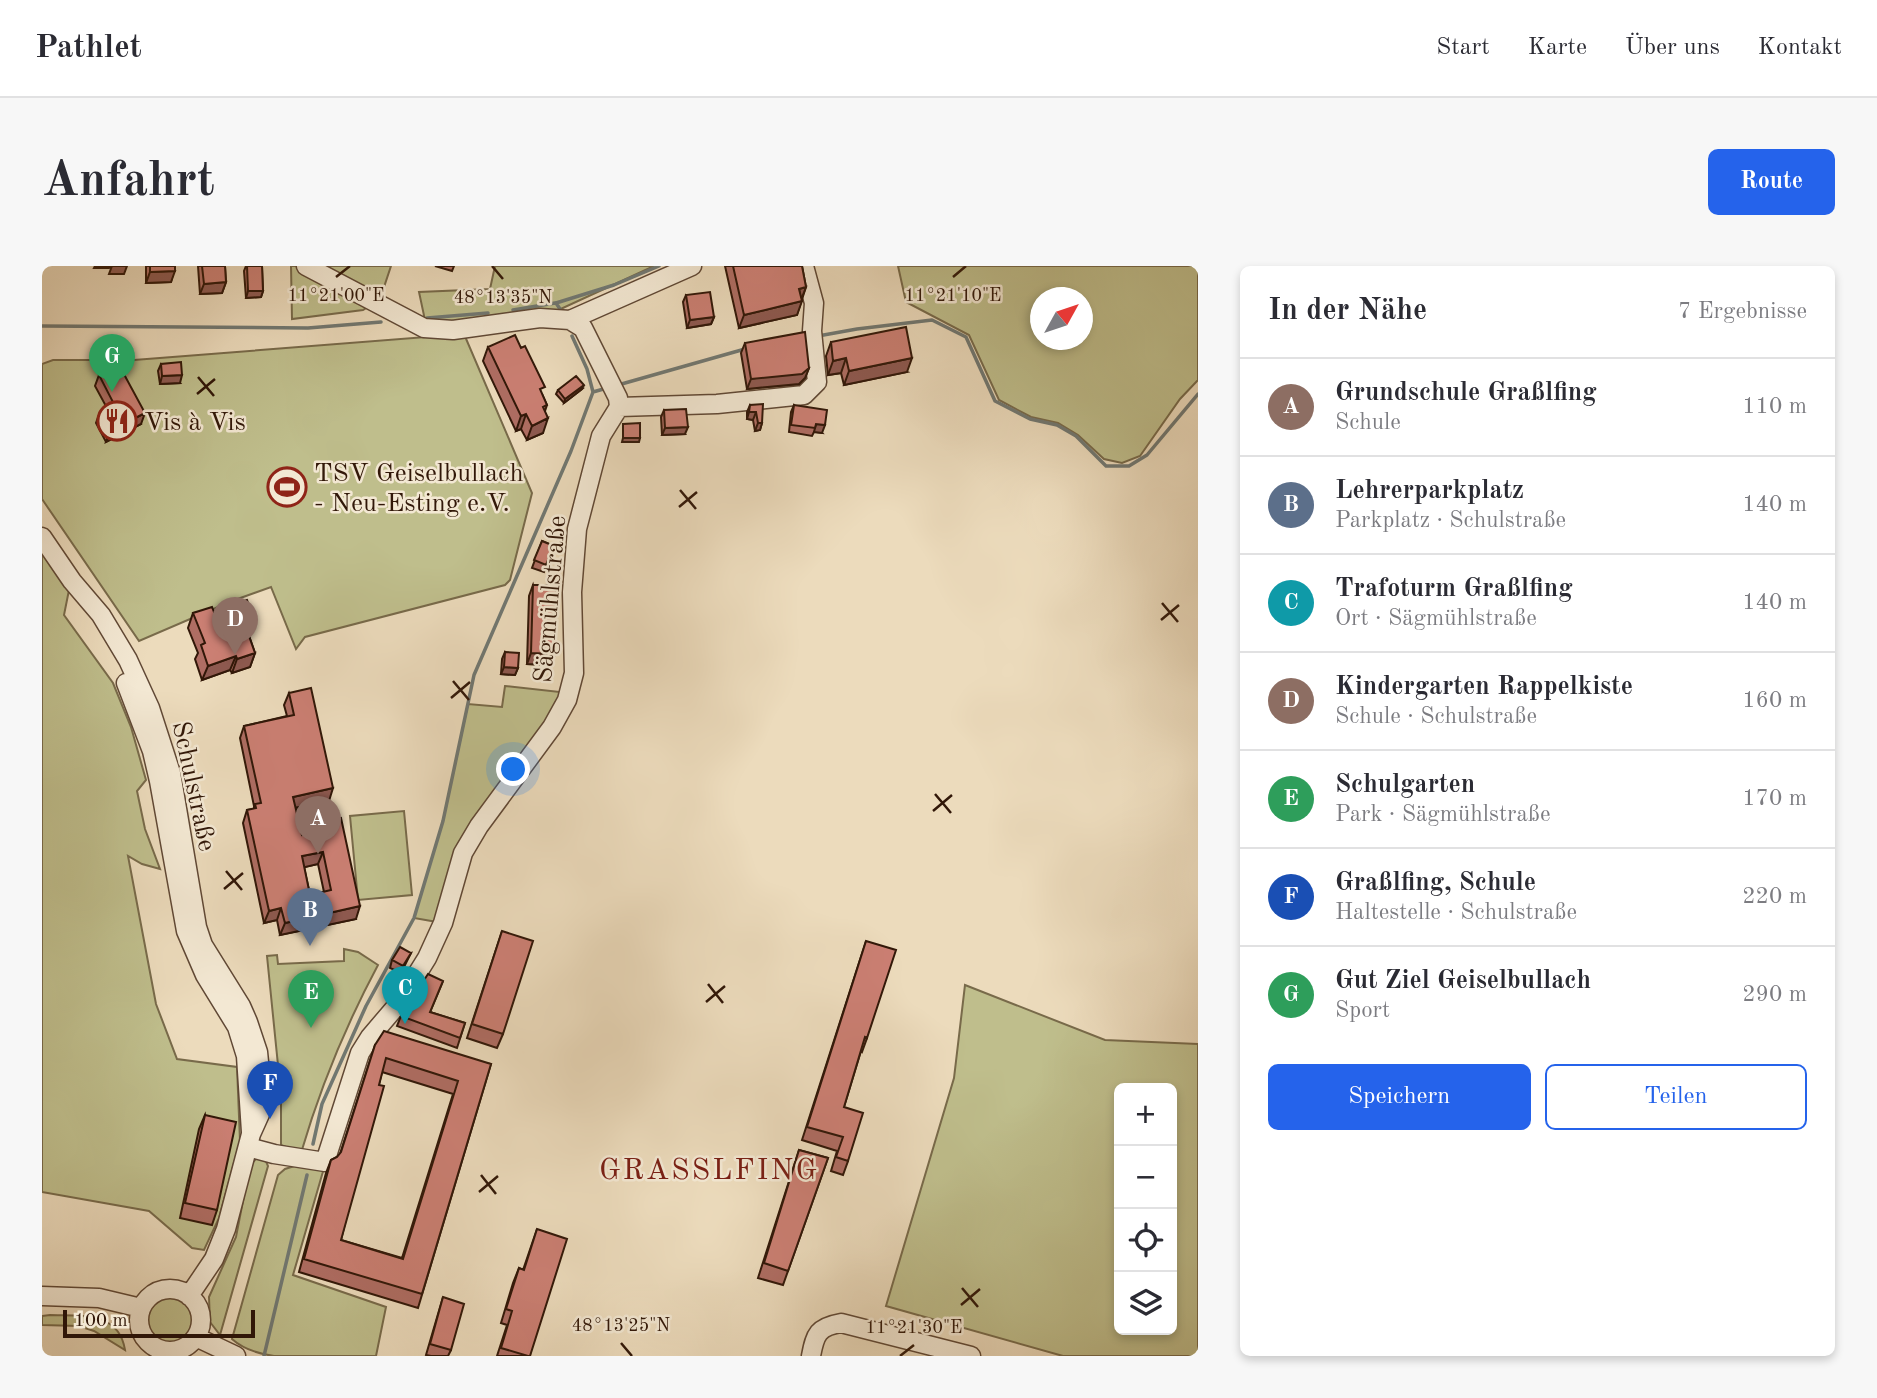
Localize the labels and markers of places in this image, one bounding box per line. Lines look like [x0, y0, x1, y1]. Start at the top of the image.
pin: G [89, 334, 135, 392]
restaurant icon: Vis à Vis [96, 400, 138, 442]
place label: Vis à Vis [144, 410, 246, 436]
place label: TSV Geiselbullach - Neu-Esting e.V. [314, 461, 524, 517]
sports icon: TSV Geiselbullach - Neu-Esting e.V. [266, 466, 308, 508]
pin: D [212, 597, 258, 655]
pin: A [295, 796, 341, 854]
pin: B [287, 888, 333, 946]
pin: C [382, 966, 428, 1024]
pin: E [288, 970, 334, 1028]
pin: F [247, 1061, 293, 1119]

